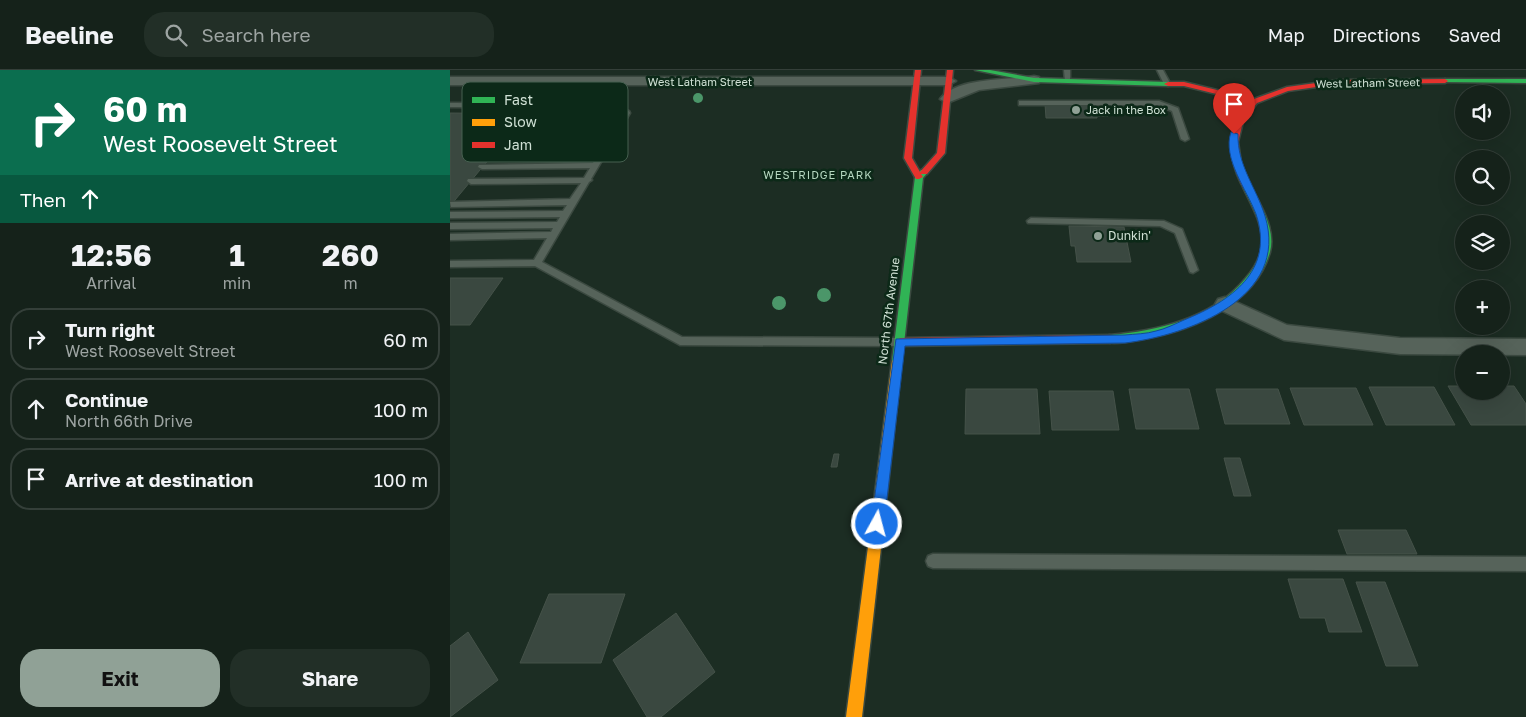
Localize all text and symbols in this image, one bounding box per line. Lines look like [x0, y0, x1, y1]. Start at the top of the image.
search box [144, 12, 494, 57]
text: Beeline [25, 20, 114, 49]
icon: search [162, 21, 190, 49]
text: Search here [202, 23, 310, 46]
text: Map [1268, 24, 1304, 46]
text: Directions [1332, 24, 1420, 46]
text: Saved [1448, 24, 1501, 46]
street label: West Latham Street [648, 75, 752, 88]
street label: West Latham Street [1316, 75, 1420, 90]
legend [462, 82, 628, 162]
pin [1213, 83, 1255, 134]
map controls [1455, 85, 1510, 400]
button: sound [1455, 85, 1510, 140]
text: 60 m [103, 88, 187, 130]
icon: right [20, 90, 85, 155]
icon: arrive [1220, 90, 1248, 118]
text: Fast [504, 91, 533, 108]
place label: Jack in the Box [1086, 103, 1166, 116]
marker: Jack in the Box [1070, 104, 1082, 116]
text: Slow [504, 113, 537, 130]
text: West Roosevelt Street [103, 130, 338, 157]
text: Jam [504, 136, 532, 153]
button: search [1455, 150, 1510, 205]
district label: WESTRIDGE PARK [763, 168, 873, 181]
icon: ahead [76, 185, 104, 213]
text: Then [20, 188, 66, 211]
button: layers [1455, 215, 1510, 270]
place label: Dunkin' [1108, 228, 1151, 243]
marker: Dunkin' [1092, 230, 1104, 242]
text: 12:56 [71, 237, 152, 273]
text: 1 [229, 237, 245, 273]
text: 260 [322, 237, 379, 273]
street label: North 67th Avenue [875, 257, 903, 365]
text: Arrival [86, 273, 136, 293]
text: min [223, 273, 251, 293]
text: m [343, 273, 358, 293]
button: + [1455, 280, 1510, 335]
text: Turn right [65, 318, 155, 341]
icon: right [22, 325, 50, 353]
text: 60 m [383, 328, 428, 351]
text: West Roosevelt Street [65, 341, 236, 361]
button: − [1455, 345, 1510, 400]
text: Continue [65, 388, 148, 411]
icon: ahead [22, 395, 50, 423]
text: 100 m [374, 398, 428, 421]
text: North 66th Drive [65, 411, 193, 431]
icon: arrive [22, 465, 50, 493]
text: Arrive at destination [65, 468, 253, 491]
text: 100 m [374, 468, 428, 491]
position arrow [850, 497, 902, 549]
button: Exit [20, 649, 220, 707]
button: Share [230, 649, 430, 707]

